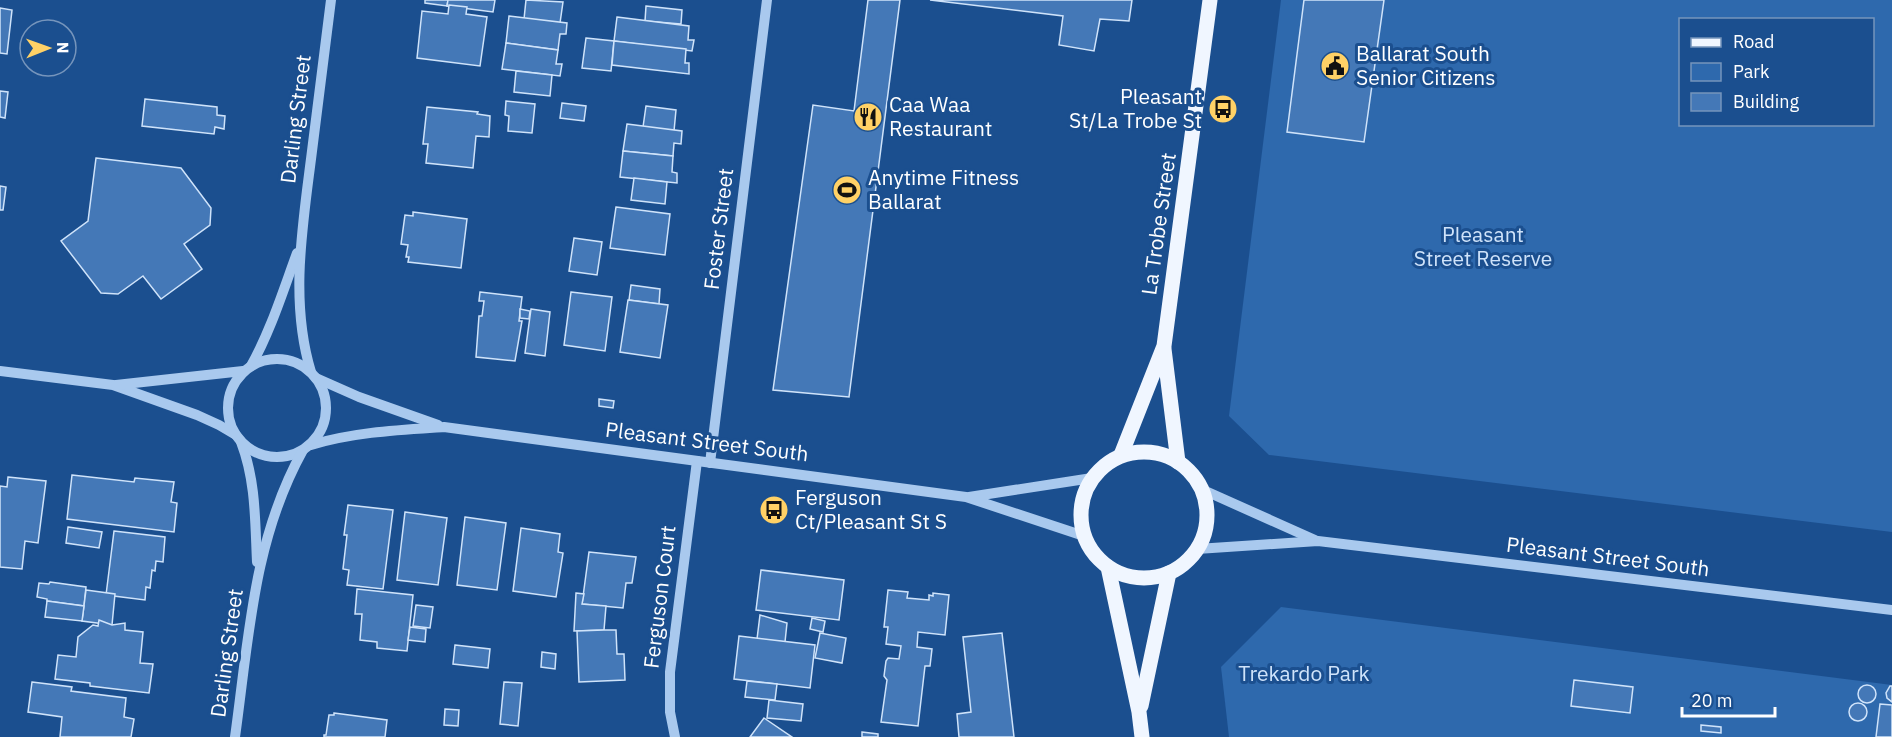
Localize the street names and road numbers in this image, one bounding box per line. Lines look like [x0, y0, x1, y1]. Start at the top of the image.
street label: Darling Street [273, 53, 317, 185]
street label: La Trobe Street [1134, 151, 1182, 297]
street label: Foster Street [697, 167, 739, 291]
street label: Pleasant Street South [604, 415, 810, 467]
street label: Ferguson Court [636, 524, 682, 670]
street label: Pleasant Street South [1505, 530, 1711, 582]
street label: Darling Street [203, 587, 249, 719]

